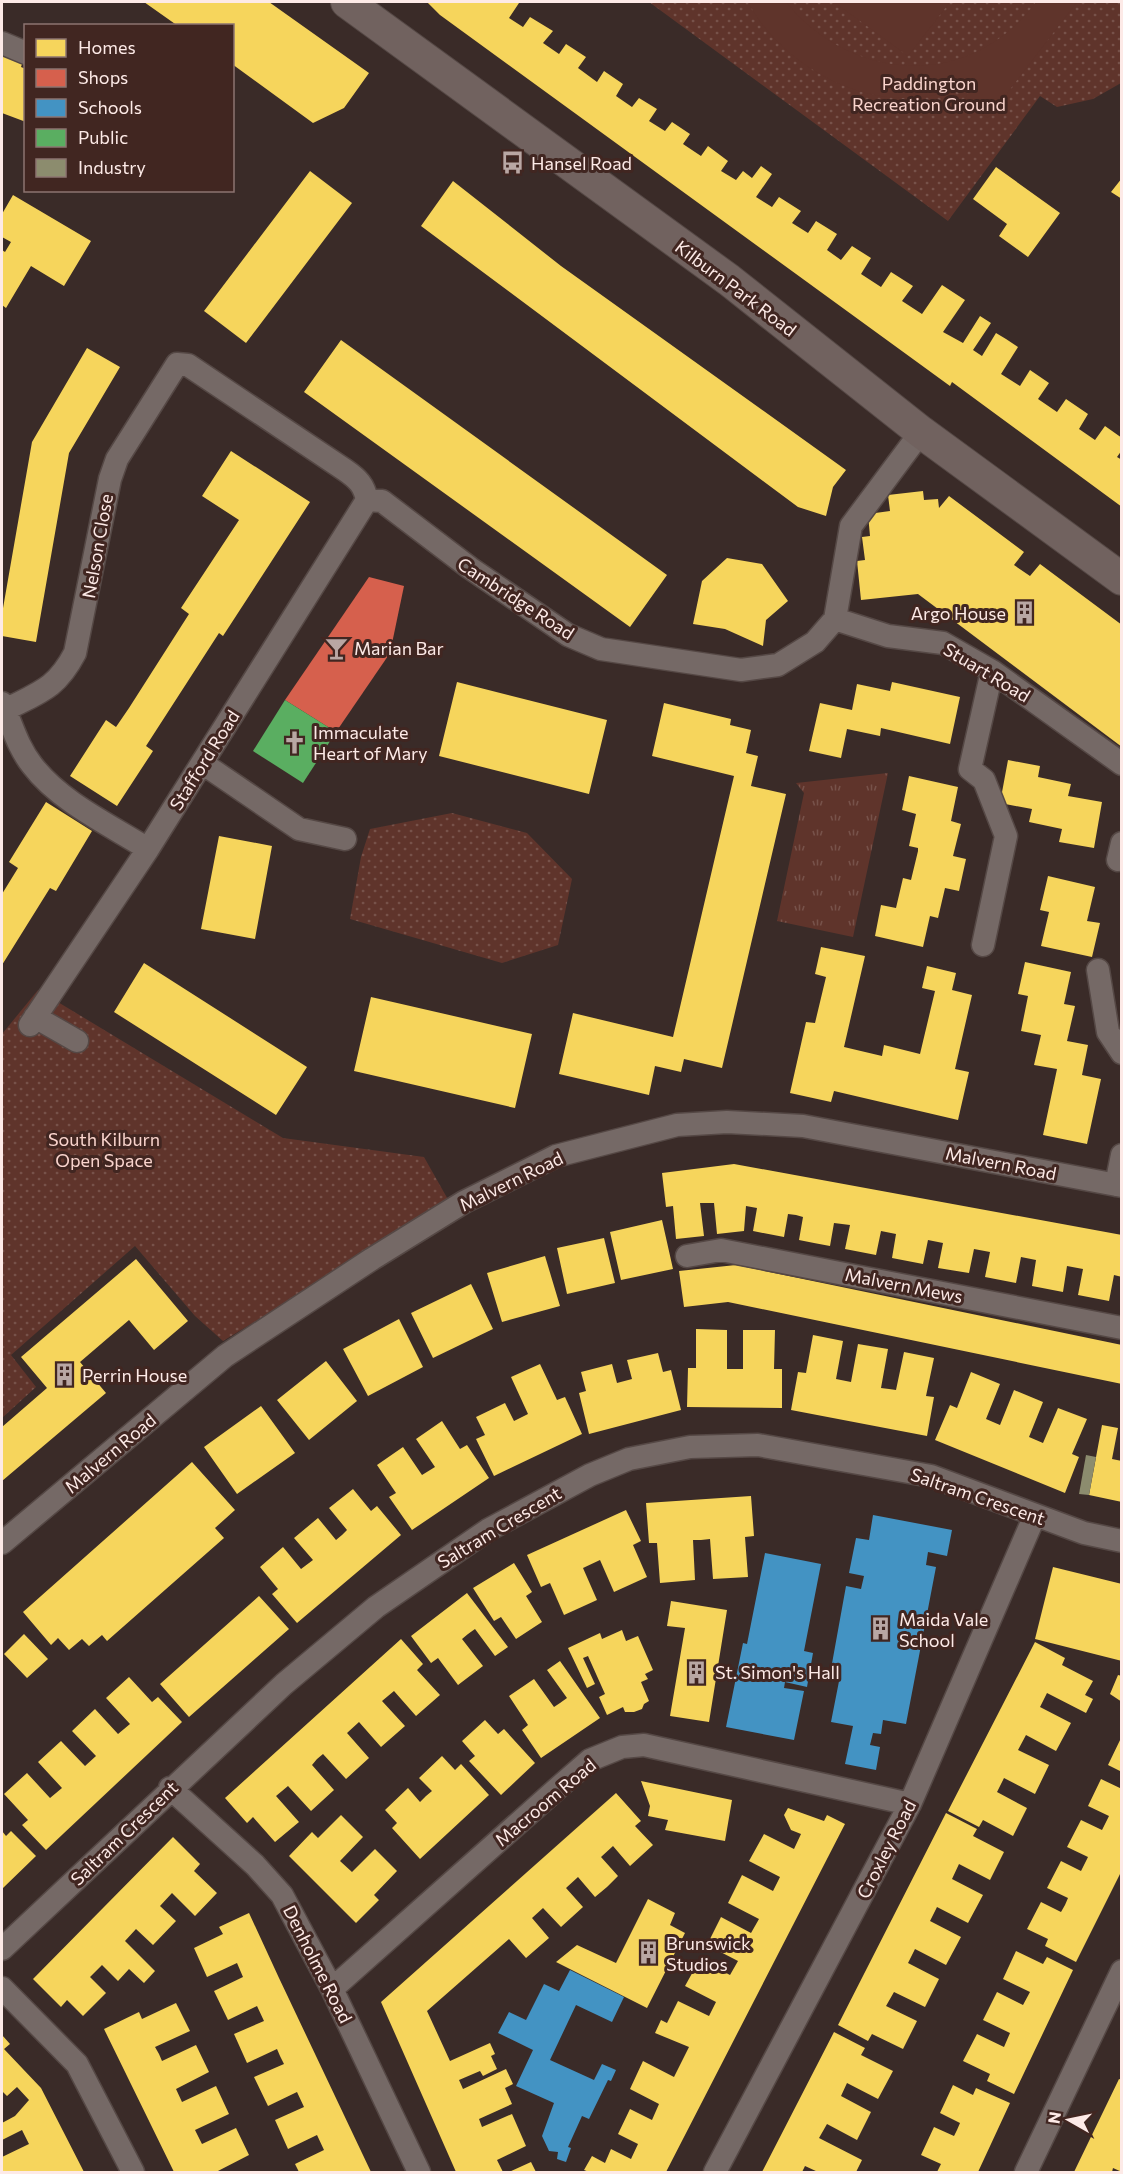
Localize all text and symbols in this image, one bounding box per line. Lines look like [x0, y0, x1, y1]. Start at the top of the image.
legend [24, 24, 234, 192]
text: Homes [78, 36, 136, 58]
text: Shops [78, 66, 128, 88]
park label: Paddington Recreation Ground [852, 72, 1006, 115]
text: Schools [78, 96, 142, 118]
text: Public [78, 126, 128, 148]
bus stop icon: Hansel Road [500, 150, 526, 176]
place label: Hansel Road [531, 152, 632, 174]
text: Industry [78, 156, 146, 178]
street label: Kilburn Park Road [671, 235, 801, 341]
street label: Nelson Close [77, 492, 117, 600]
street label: Cambridge Road [453, 552, 579, 644]
building icon: Argo House [1011, 600, 1037, 626]
place label: Argo House [911, 602, 1006, 624]
bar icon: Marian Bar [323, 635, 349, 661]
place label: Marian Bar [354, 637, 444, 659]
street label: Stuart Road [940, 638, 1034, 706]
street label: Stafford Road [164, 706, 244, 814]
place label: Immaculate Heart of Mary [313, 721, 428, 764]
church icon: Immaculate Heart of Mary [282, 729, 308, 755]
park label: South Kilburn Open Space [48, 1128, 160, 1171]
street label: Malvern Road [944, 1141, 1058, 1185]
street label: Malvern Road [456, 1146, 566, 1216]
street label: Malvern Mews [843, 1263, 965, 1307]
building icon: Perrin House [51, 1362, 77, 1388]
place label: Perrin House [82, 1364, 187, 1386]
street label: Malvern Road [60, 1408, 160, 1498]
street label: Saltram Crescent [908, 1463, 1048, 1529]
street label: Saltram Crescent [433, 1481, 565, 1573]
place label: Maida Vale School [899, 1608, 988, 1651]
building icon: Maida Vale School [868, 1616, 894, 1642]
building icon: St. Simon's Hall [684, 1659, 710, 1685]
place label: St. Simon's Hall [715, 1661, 840, 1683]
street label: Macroom Road [490, 1753, 600, 1851]
street label: Saltram Crescent [66, 1776, 182, 1890]
street label: Croxley Road [852, 1796, 920, 1902]
street label: Denholme Road [279, 1901, 357, 2027]
place label: Brunswick Studios [666, 1932, 751, 1975]
building icon: Brunswick Studios [635, 1940, 661, 1966]
north arrow [1039, 2090, 1099, 2150]
text: N [1043, 2110, 1064, 2125]

